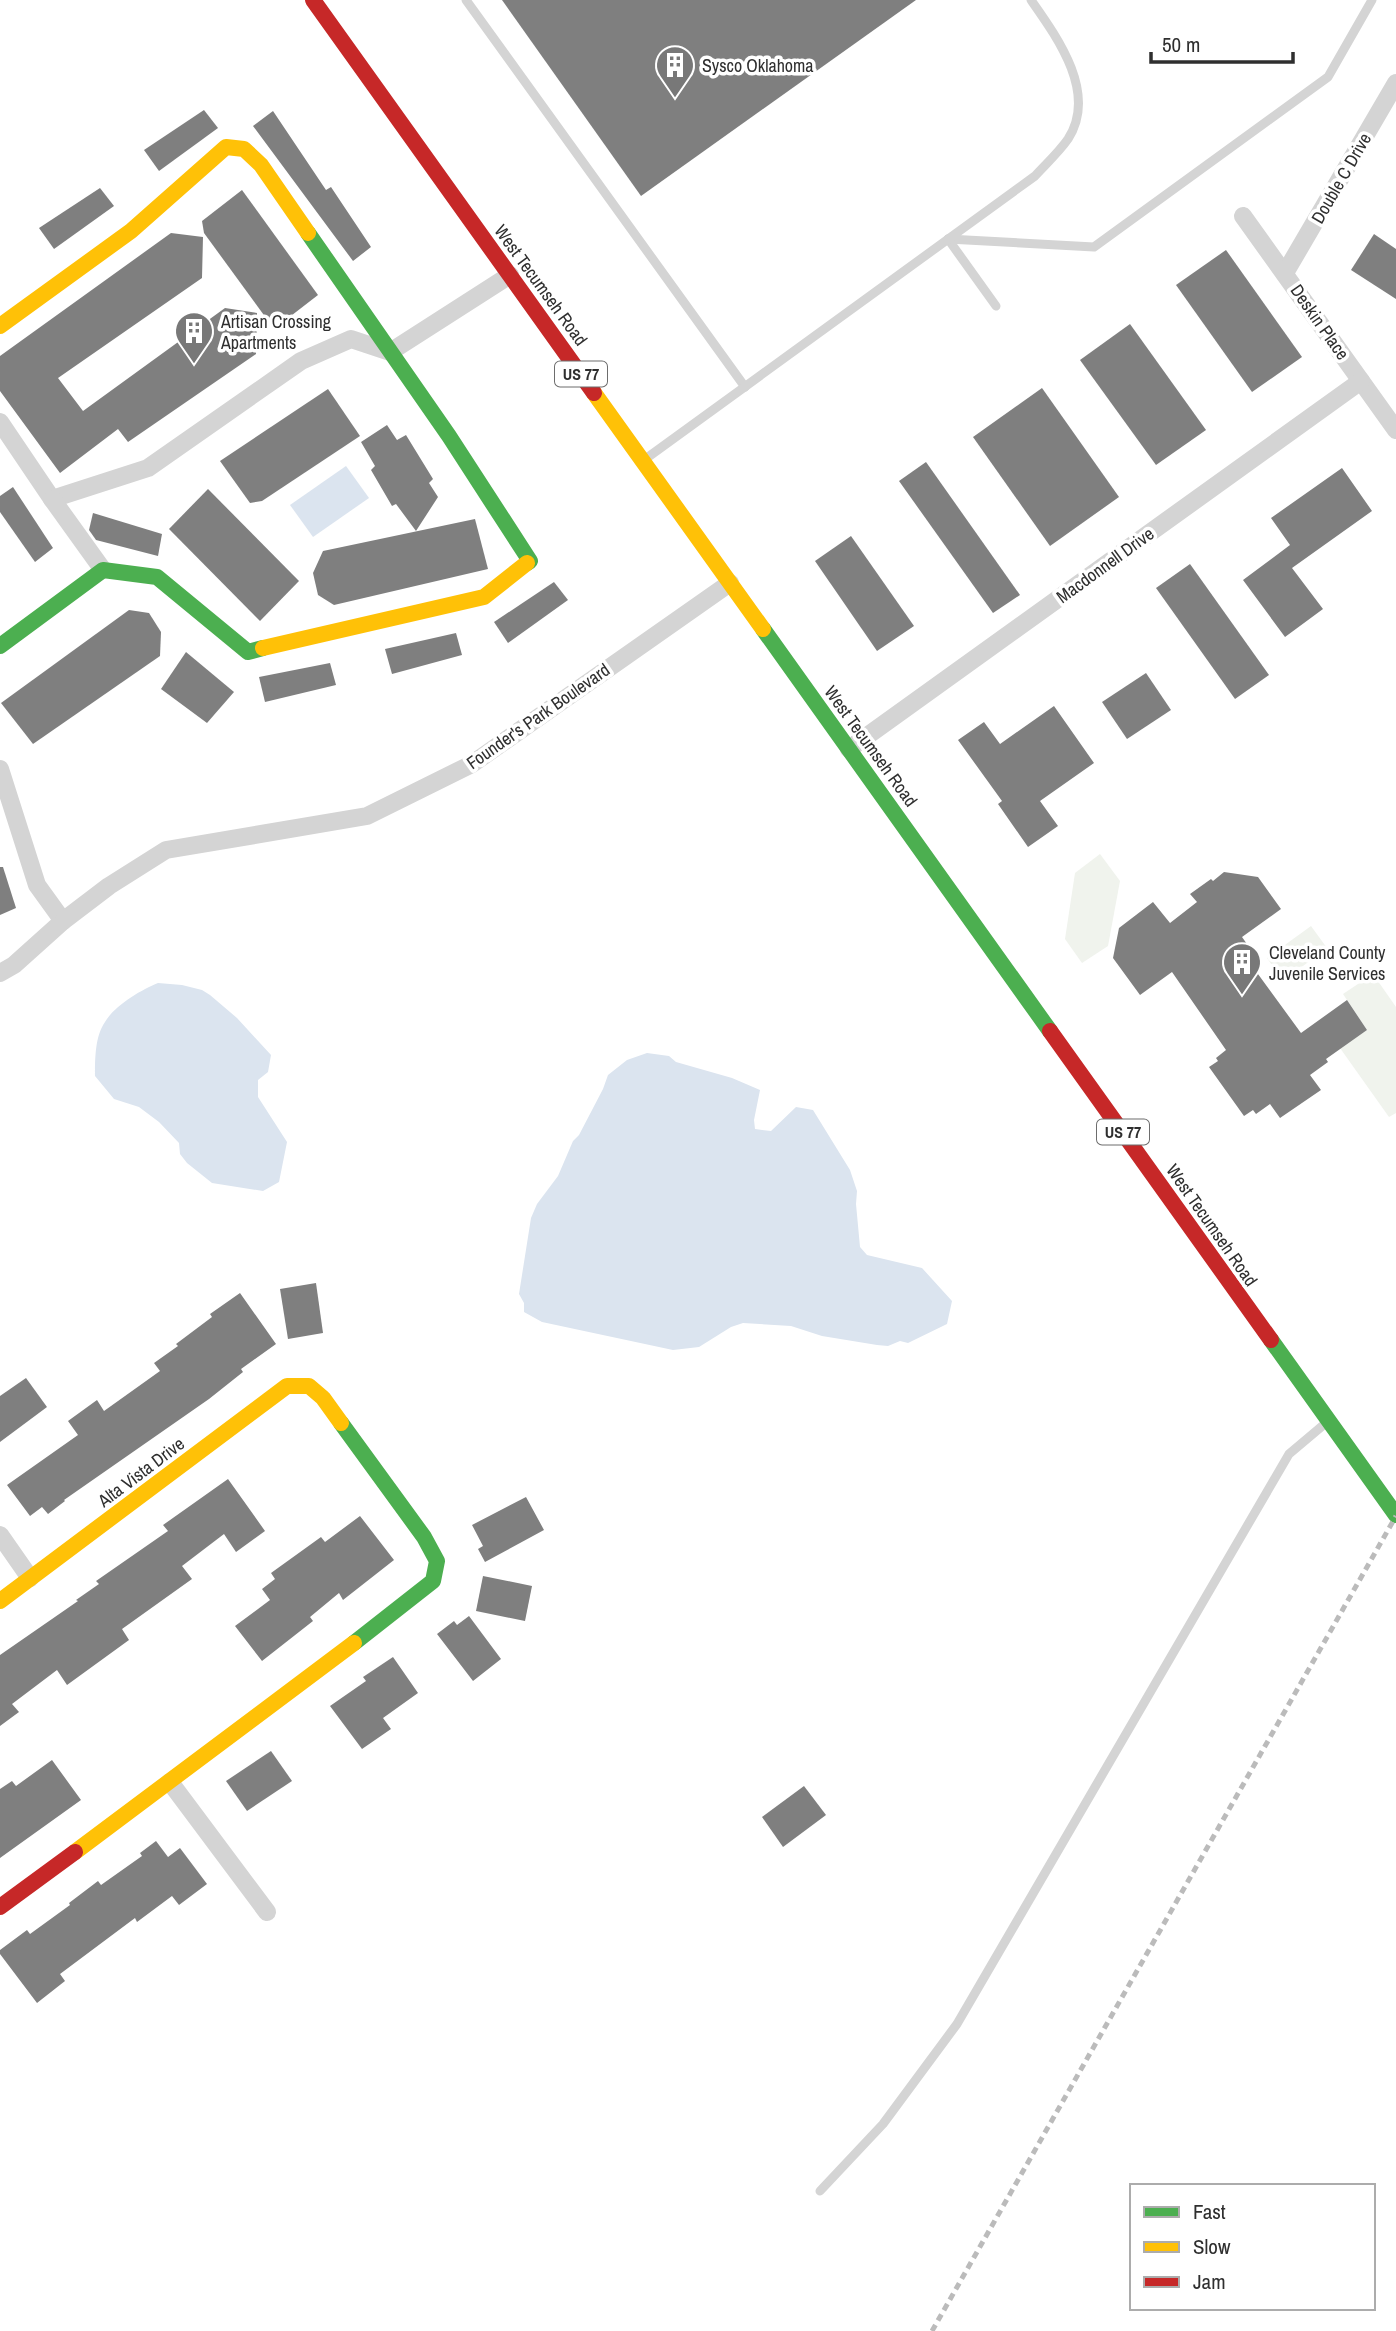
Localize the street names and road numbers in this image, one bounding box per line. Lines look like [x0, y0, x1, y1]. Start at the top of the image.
street label: Double C Drive [1305, 128, 1377, 228]
street label: West Tecumseh Road [489, 219, 593, 351]
street label: Deskin Place [1285, 279, 1355, 365]
road number: US 77 [555, 362, 607, 386]
street label: Macdonnell Drive [1051, 521, 1159, 609]
street label: Founder's Park Boulevard [461, 657, 615, 775]
street label: West Tecumseh Road [819, 680, 923, 812]
road number: US 77 [1097, 1120, 1149, 1144]
street label: West Tecumseh Road [1160, 1159, 1264, 1291]
street label: Alta Vista Drive [92, 1431, 189, 1513]

